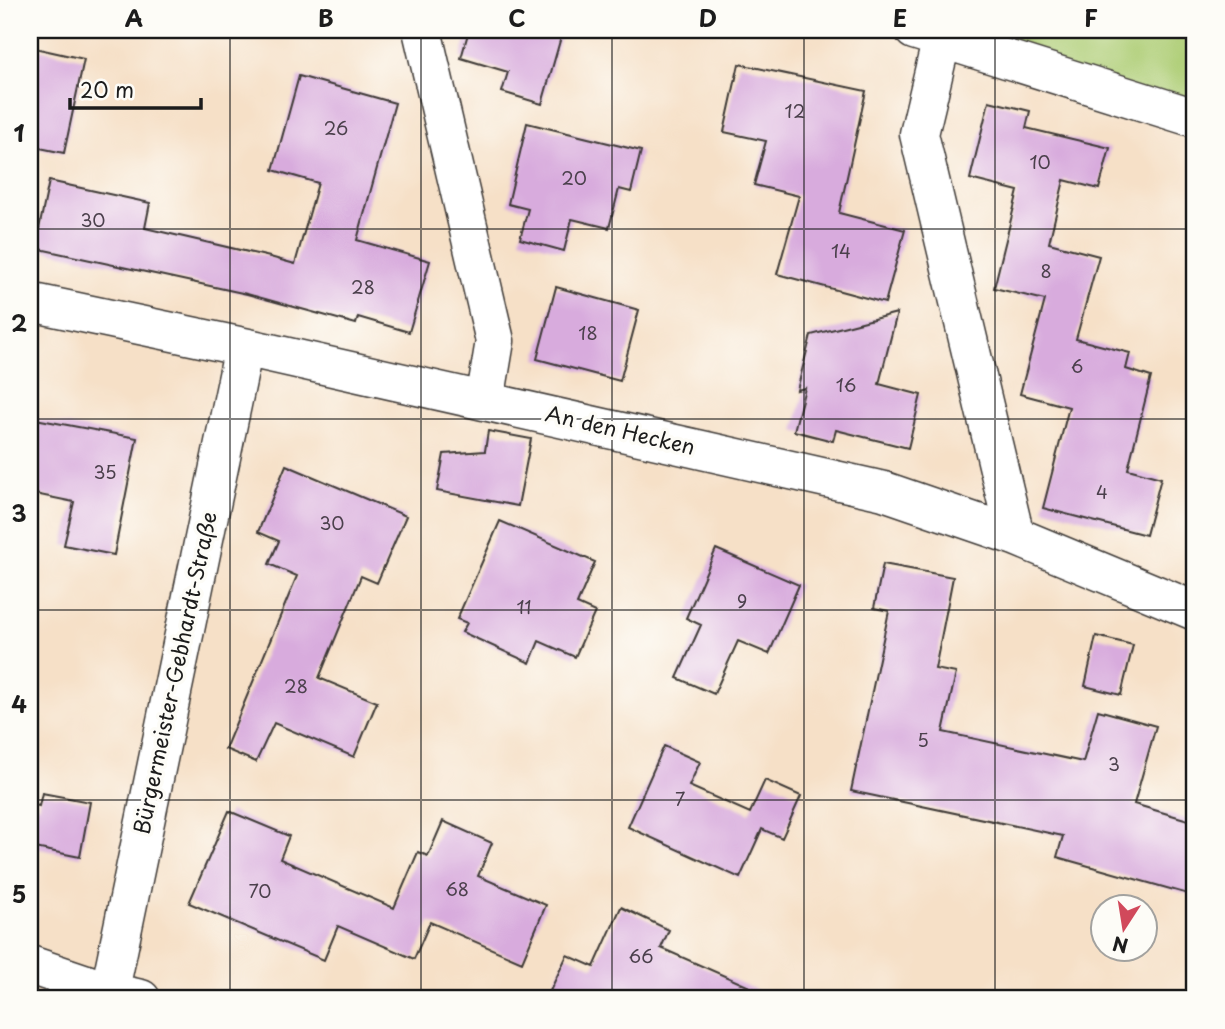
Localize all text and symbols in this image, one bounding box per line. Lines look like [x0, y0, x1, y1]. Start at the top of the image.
text: A [125, 0, 143, 35]
text: B [318, 0, 334, 35]
text: C [508, 0, 526, 35]
text: D [699, 0, 717, 35]
text: E [893, 0, 907, 35]
text: F [1084, 0, 1098, 35]
scale bar [70, 66, 201, 110]
text: 20 m [80, 73, 134, 105]
house number: 12 [785, 97, 805, 124]
house number: 26 [324, 114, 348, 141]
text: 1 [14, 115, 25, 150]
house number: 10 [1029, 148, 1051, 175]
house number: 20 [561, 164, 587, 191]
house number: 30 [80, 206, 106, 233]
house number: 14 [831, 237, 851, 264]
house number: 8 [1040, 257, 1052, 284]
house number: 28 [351, 273, 375, 300]
text: 2 [11, 305, 27, 340]
house number: 18 [578, 319, 598, 346]
house number: 6 [1071, 352, 1083, 379]
house number: 16 [836, 371, 856, 398]
street label: An den Hecken [542, 396, 699, 462]
house number: 35 [93, 458, 117, 485]
house number: 4 [1096, 478, 1108, 505]
text: 3 [11, 495, 27, 530]
street label: Bürgermeister-Gebhardt-Straße [124, 508, 224, 837]
house number: 30 [319, 509, 345, 536]
house number: 9 [737, 587, 747, 614]
house number: 11 [516, 593, 532, 620]
house number: 28 [284, 672, 308, 699]
text: 4 [11, 686, 27, 721]
house number: 5 [917, 726, 929, 753]
house number: 3 [1108, 750, 1120, 777]
house number: 7 [675, 785, 685, 812]
house number: 68 [445, 875, 469, 902]
text: 5 [12, 876, 26, 911]
house number: 70 [249, 877, 271, 904]
north arrow [1088, 892, 1158, 962]
text: N [1110, 930, 1131, 961]
house number: 66 [629, 942, 653, 969]

